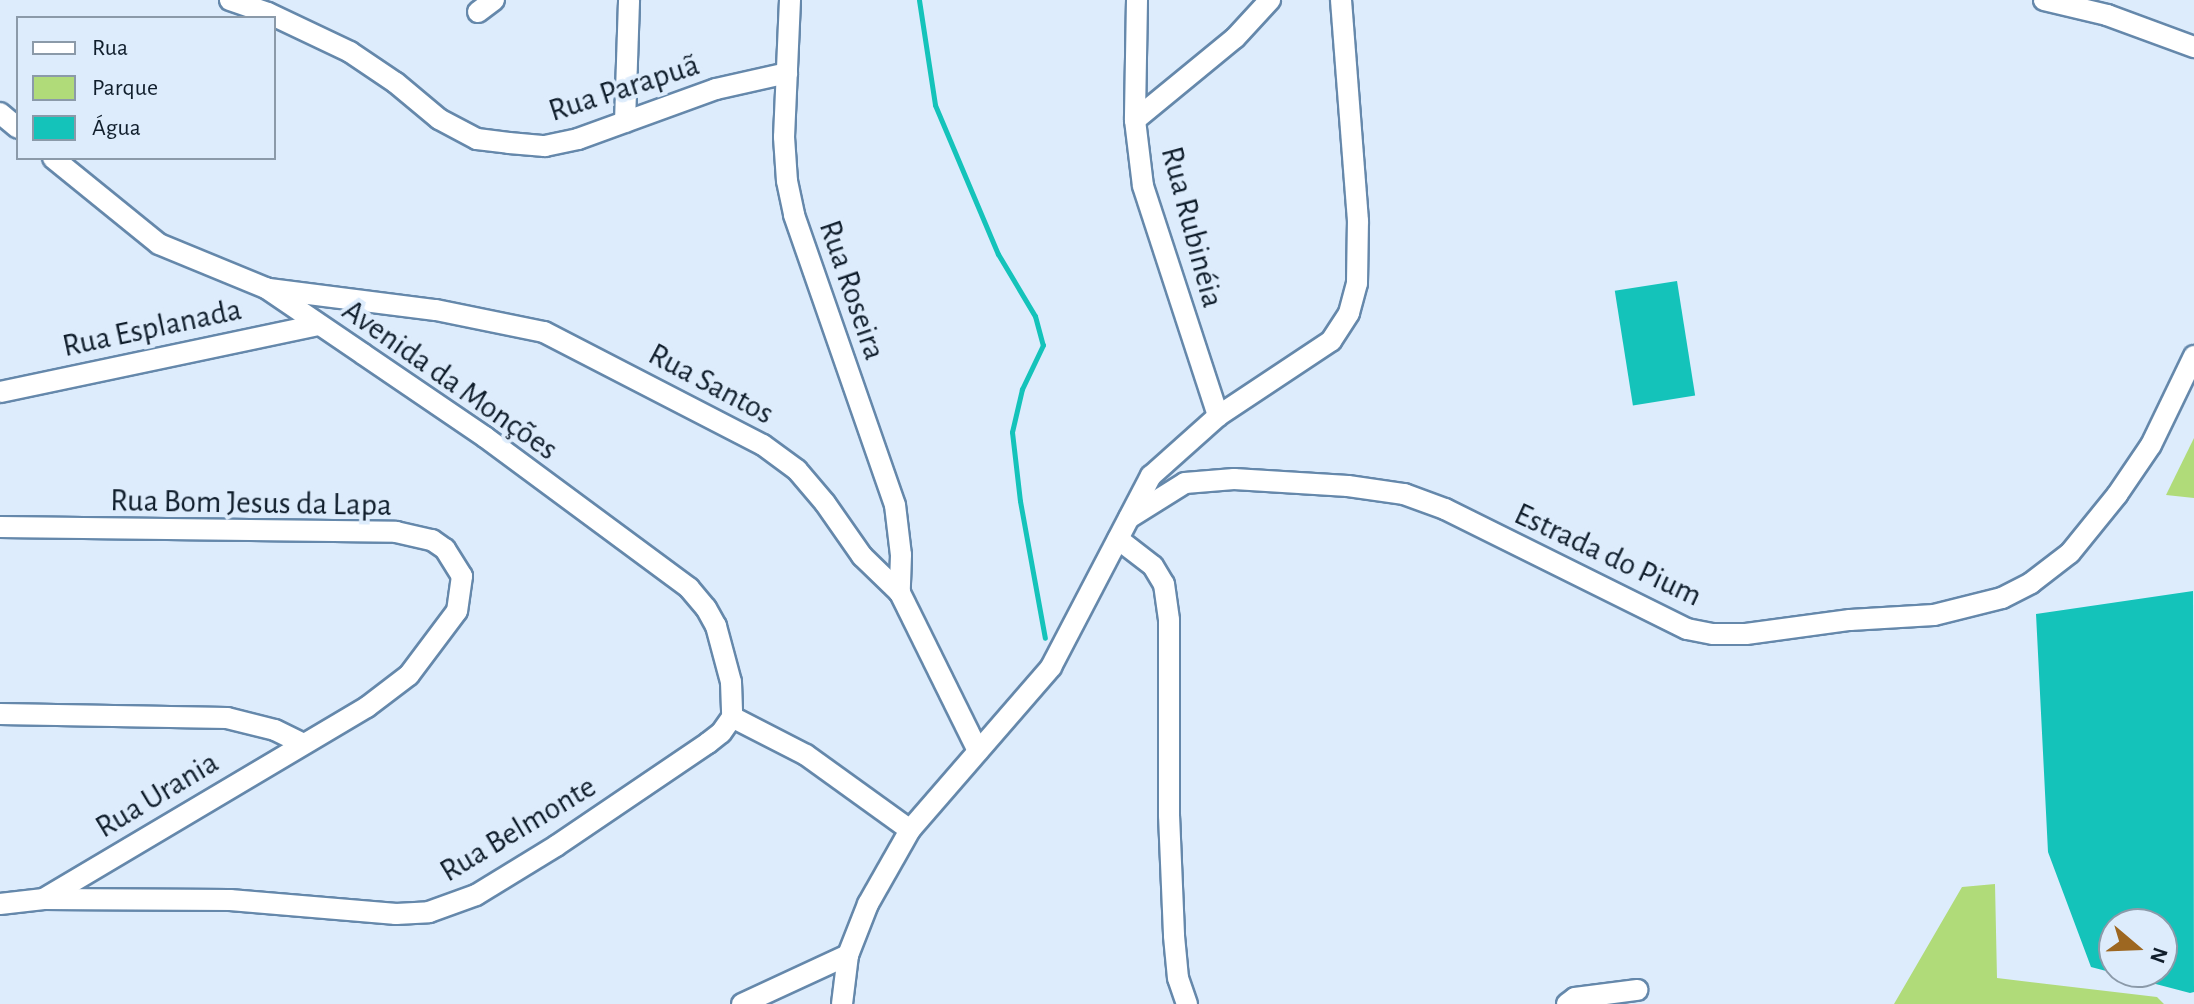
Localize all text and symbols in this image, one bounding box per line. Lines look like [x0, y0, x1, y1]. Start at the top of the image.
legend [16, 16, 276, 160]
text: Rua [92, 36, 128, 60]
street label: Rua Parapuã [544, 46, 704, 130]
text: Parque [92, 76, 158, 100]
text: Água [92, 116, 141, 140]
street label: Rua Rubinéia [1152, 142, 1232, 312]
street label: Rua Roseira [810, 215, 894, 365]
street label: Rua Esplanada [59, 290, 245, 366]
street label: Avenida da Monções [335, 291, 565, 469]
street label: Rua Santos [642, 335, 780, 433]
street label: Rua Bom Jesus da Lapa [110, 481, 392, 525]
street label: Estrada do Pium [1508, 495, 1708, 615]
street label: Rua Urania [89, 743, 225, 847]
street label: Rua Belmonte [433, 767, 603, 891]
north arrow [2098, 908, 2178, 988]
text: N [2146, 944, 2172, 966]

